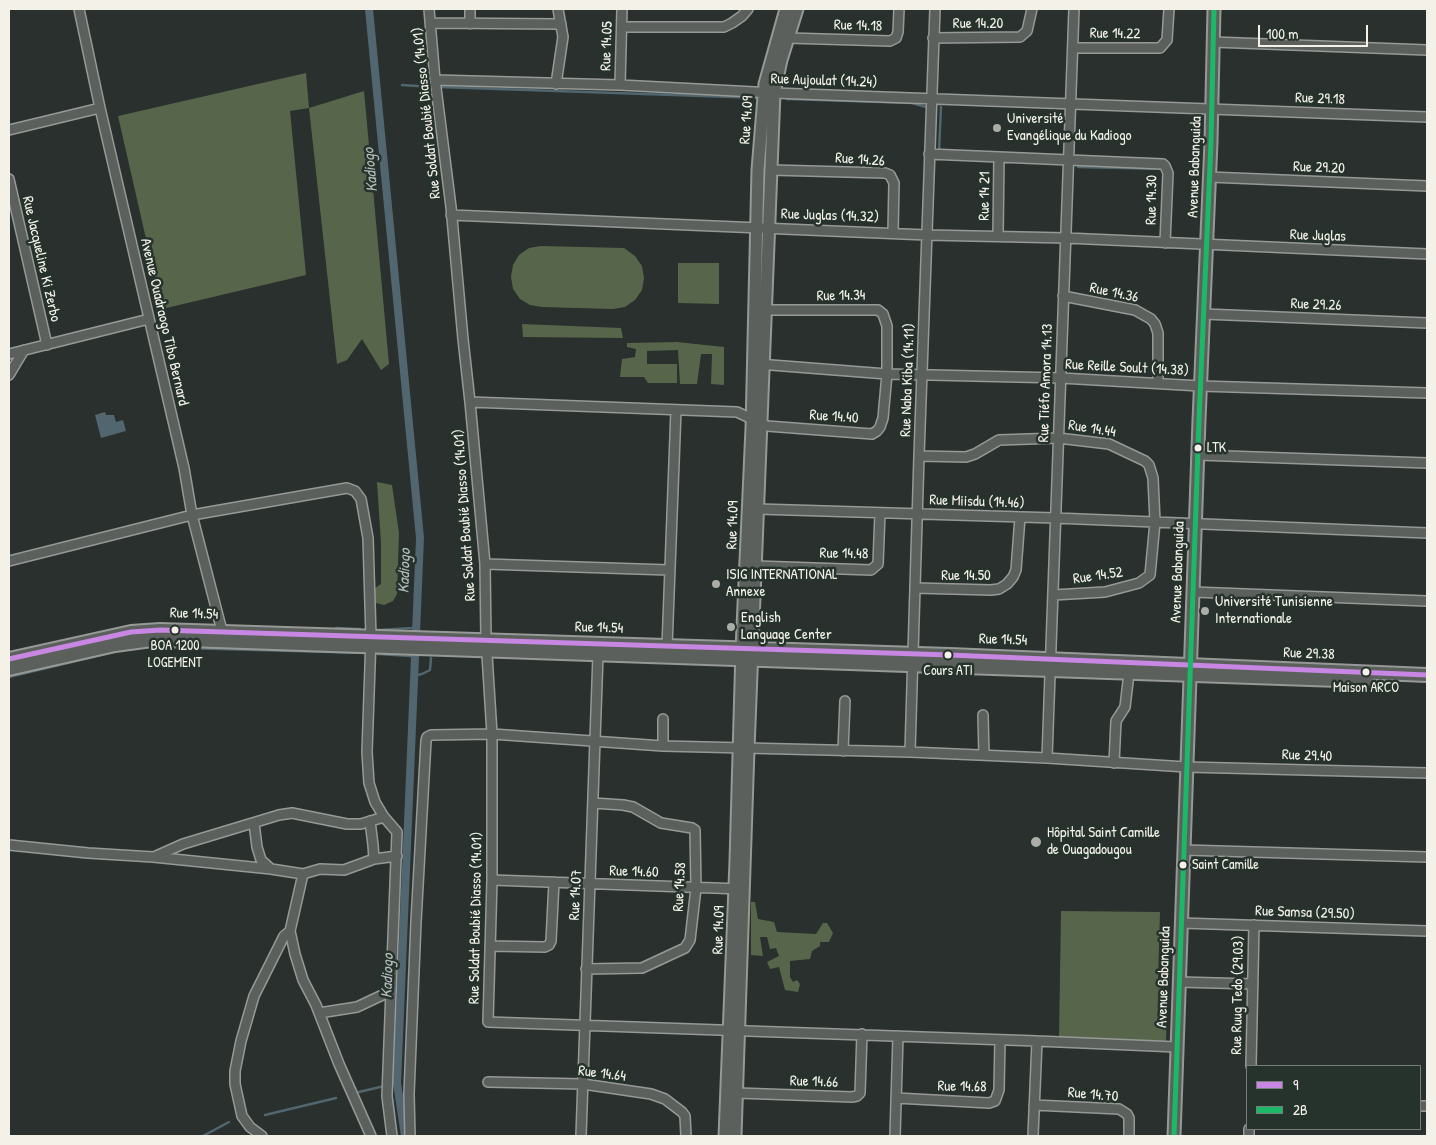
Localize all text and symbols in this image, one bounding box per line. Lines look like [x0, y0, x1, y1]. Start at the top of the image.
street label: Rue 14.20 [953, 15, 1003, 33]
scale bar [1261, 15, 1371, 47]
street label: Rue 14.18 [833, 16, 883, 36]
street label: Rue 14.05 [597, 21, 617, 71]
text: 100 m [1266, 23, 1299, 44]
street label: Rue 14.22 [1090, 25, 1140, 43]
street label: Rue Soldat Boubié Diasso (14.01) [409, 26, 445, 200]
street label: Rue Aujoulat (14.24) [770, 70, 878, 92]
street label: Rue 29.18 [1295, 89, 1345, 109]
street label: Rue 14.09 [736, 95, 758, 145]
place label: Université Evangélique du Kadiogo [1007, 110, 1132, 145]
street label: Avenue Babanguida [1184, 116, 1206, 218]
marker: Université Evangélique du Kadiogo [991, 122, 1003, 134]
water label: Kadiogo [359, 147, 383, 193]
street label: Rue 14.26 [835, 149, 885, 171]
street label: Rue 29.20 [1293, 158, 1345, 178]
street label: Rue 14 21 [976, 171, 994, 221]
street label: Rue 14.30 [1143, 175, 1161, 225]
street label: Rue Jacqueline Ki Zerbo [18, 195, 64, 323]
street label: Rue Juglas (14.32) [781, 205, 879, 227]
street label: Rue Juglas [1290, 226, 1346, 246]
street label: Avenue Ouadraogo Tibo Bernard [136, 237, 192, 407]
street label: Rue 14.36 [1088, 279, 1140, 307]
street label: Rue 14.34 [816, 287, 866, 305]
street label: Rue 29.26 [1290, 295, 1342, 315]
street label: Rue Naba Kiba (14.11) [897, 323, 919, 437]
street label: Rue Tiéfo Amora 14.13 [1035, 323, 1057, 443]
street label: Rue Reille Soult (14.38) [1065, 356, 1189, 380]
street label: Rue 14.40 [809, 406, 859, 428]
street label: Rue 14.44 [1067, 416, 1117, 442]
street label: Rue Soldat Boubié Diasso (14.01) [450, 428, 480, 602]
place label: LTK [1207, 440, 1226, 456]
marker: LTK [1193, 443, 1203, 453]
street label: Rue Miisdu (14.46) [929, 491, 1025, 513]
street label: Rue 14.09 [723, 500, 743, 550]
street label: Avenue Babanguida [1167, 521, 1189, 623]
street label: Rue 14.48 [820, 545, 868, 563]
water label: Kadiogo [395, 548, 415, 594]
street label: Rue 14.52 [1072, 564, 1124, 588]
place label: ISIG INTERNATIONAL Annexe [726, 566, 838, 601]
street label: Rue 14.50 [941, 567, 991, 585]
marker: ISIG INTERNATIONAL Annexe [710, 578, 722, 590]
place label: Université Tunisienne Internationale [1215, 593, 1333, 628]
street label: Rue 14.54 [169, 604, 219, 624]
marker: Université Tunisienne Internationale [1199, 605, 1211, 617]
place label: English Language Center [741, 609, 832, 644]
street label: Rue 14.54 [574, 618, 624, 638]
marker: English Language Center [725, 621, 737, 633]
marker: BOA 1200 LOGEMENT [170, 625, 180, 635]
street label: Rue 14.54 [978, 630, 1028, 650]
place label: BOA 1200 LOGEMENT [148, 638, 202, 670]
street label: Rue 29.38 [1283, 644, 1335, 664]
marker: Cours ATI [943, 650, 953, 660]
place label: Cours ATI [923, 663, 973, 679]
marker: Maison ARCO [1361, 667, 1371, 677]
place label: Maison ARCO [1333, 680, 1399, 696]
street label: Rue 29.40 [1282, 746, 1332, 766]
place label: Hôpital Saint Camille de Ouagadougou [1047, 824, 1160, 859]
street label: Rue Soldat Boubié Diasso (14.01) [465, 832, 487, 1004]
marker: Hôpital Saint Camille de Ouagadougou [1029, 835, 1043, 849]
place label: Saint Camille [1192, 857, 1259, 873]
marker: Saint Camille [1178, 860, 1188, 870]
street label: Rue 14.60 [609, 862, 659, 882]
street label: Rue 14.58 [670, 862, 690, 912]
street label: Rue 14.07 [566, 869, 586, 921]
street label: Rue Samsa (29.50) [1255, 902, 1355, 924]
street label: Rue 14.09 [709, 905, 729, 955]
street label: Avenue Babanguida [1153, 926, 1175, 1028]
street label: Rue Ruug Tedo (29.03) [1228, 935, 1248, 1055]
water label: Kadiogo [378, 953, 398, 999]
street label: Rue 14.64 [577, 1062, 627, 1086]
legend [1246, 1065, 1421, 1130]
street label: Rue 14.66 [789, 1072, 839, 1092]
text: 9 [1293, 1074, 1299, 1095]
street label: Rue 14.68 [937, 1078, 987, 1096]
street label: Rue 14.70 [1067, 1084, 1119, 1106]
text: 2B [1293, 1099, 1308, 1120]

